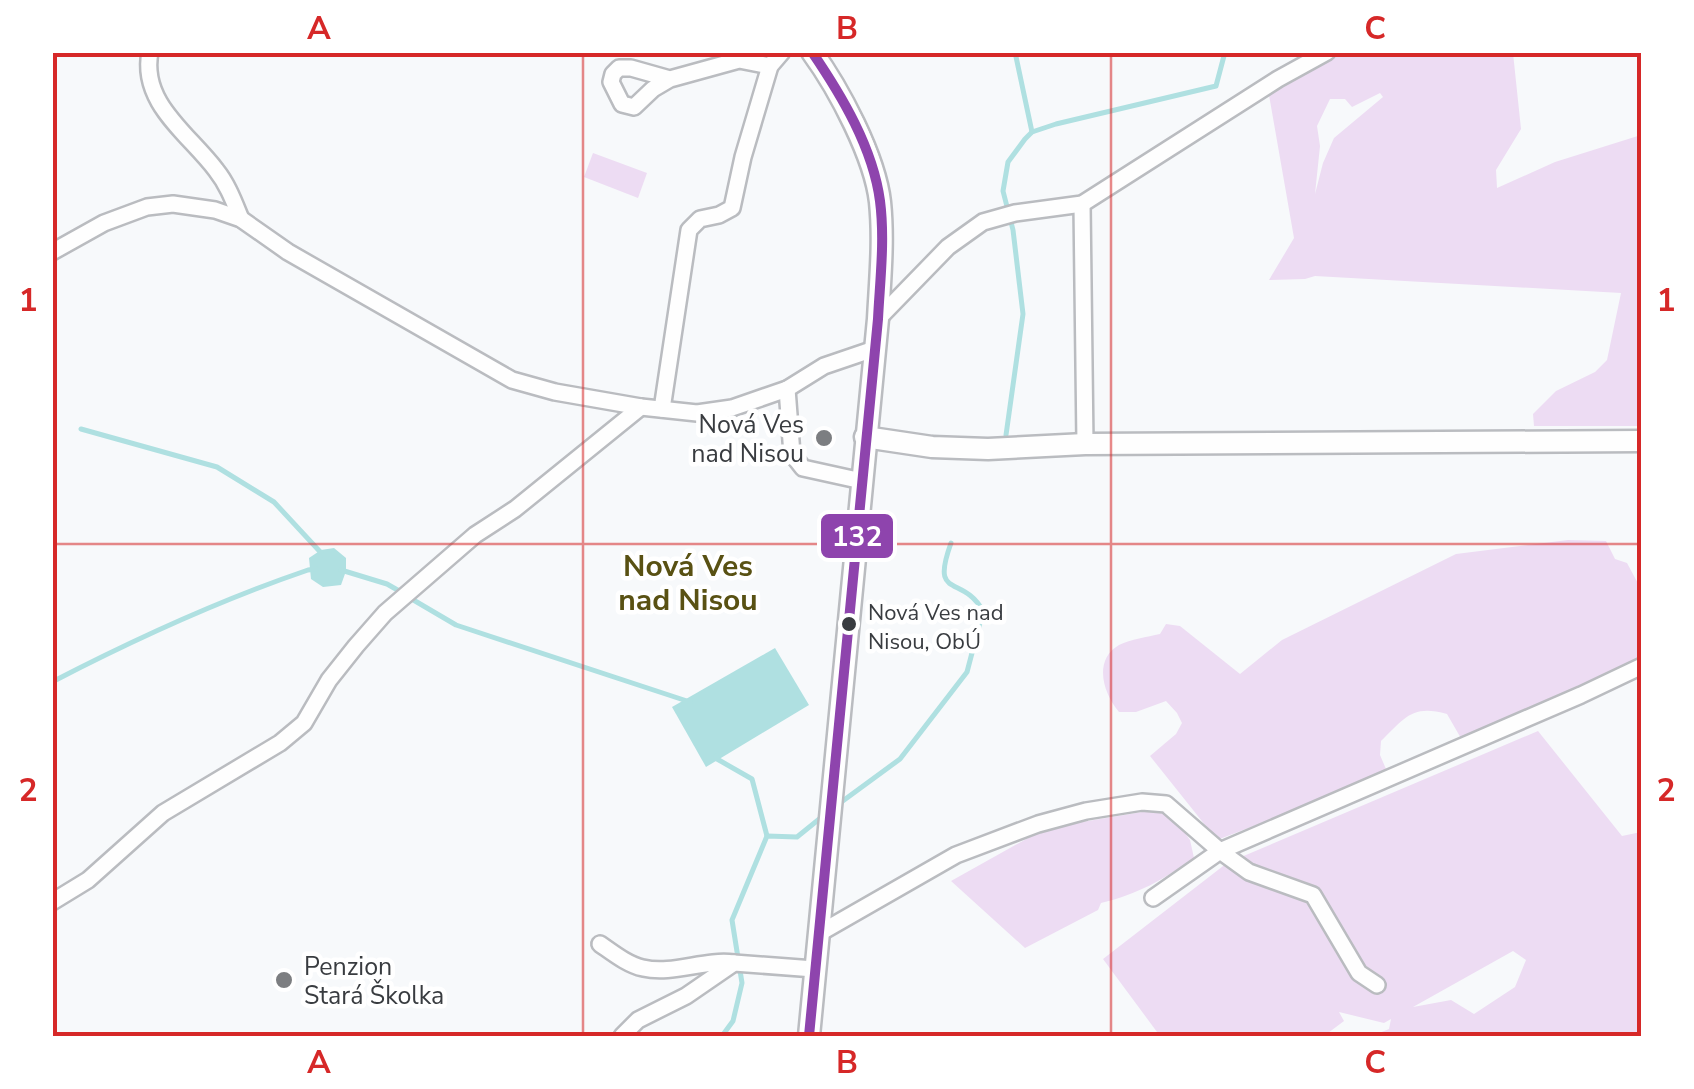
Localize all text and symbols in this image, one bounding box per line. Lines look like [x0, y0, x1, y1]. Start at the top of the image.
text: A [307, 7, 331, 50]
text: B [836, 7, 858, 50]
text: C [1364, 7, 1386, 50]
text: 1 [18, 279, 38, 322]
text: 1 [1656, 279, 1676, 322]
place label: Nová Ves nad Nisou [691, 408, 804, 471]
marker: Nová Ves nad Nisou [813, 427, 835, 449]
line badge: 132 [819, 512, 895, 560]
text: 132 [832, 518, 882, 556]
district label: Nová Ves nad Nisou [618, 546, 758, 621]
place label: Nová Ves nad Nisou, ObÚ [868, 598, 1004, 657]
marker: Nová Ves nad Nisou, ObÚ [839, 614, 859, 634]
text: 2 [18, 769, 38, 812]
text: 2 [1656, 769, 1676, 812]
place label: Penzion Stará Školka [304, 950, 444, 1013]
marker: Penzion Stará Školka [273, 969, 295, 991]
text: A [307, 1041, 331, 1084]
text: B [836, 1041, 858, 1084]
text: C [1364, 1041, 1386, 1084]

